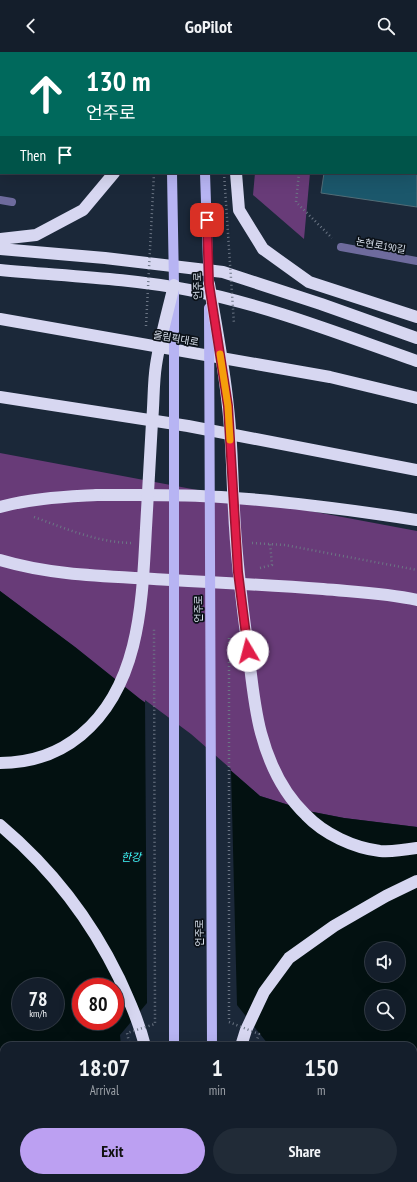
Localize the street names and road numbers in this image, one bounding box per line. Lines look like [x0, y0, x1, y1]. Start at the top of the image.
street label: 논현로190길 [355, 235, 407, 256]
street label: 언주로 [191, 272, 204, 300]
street label: 올림픽대로 [152, 328, 200, 349]
street label: 언주로 [192, 595, 205, 623]
street label: 언주로 [193, 919, 206, 947]

